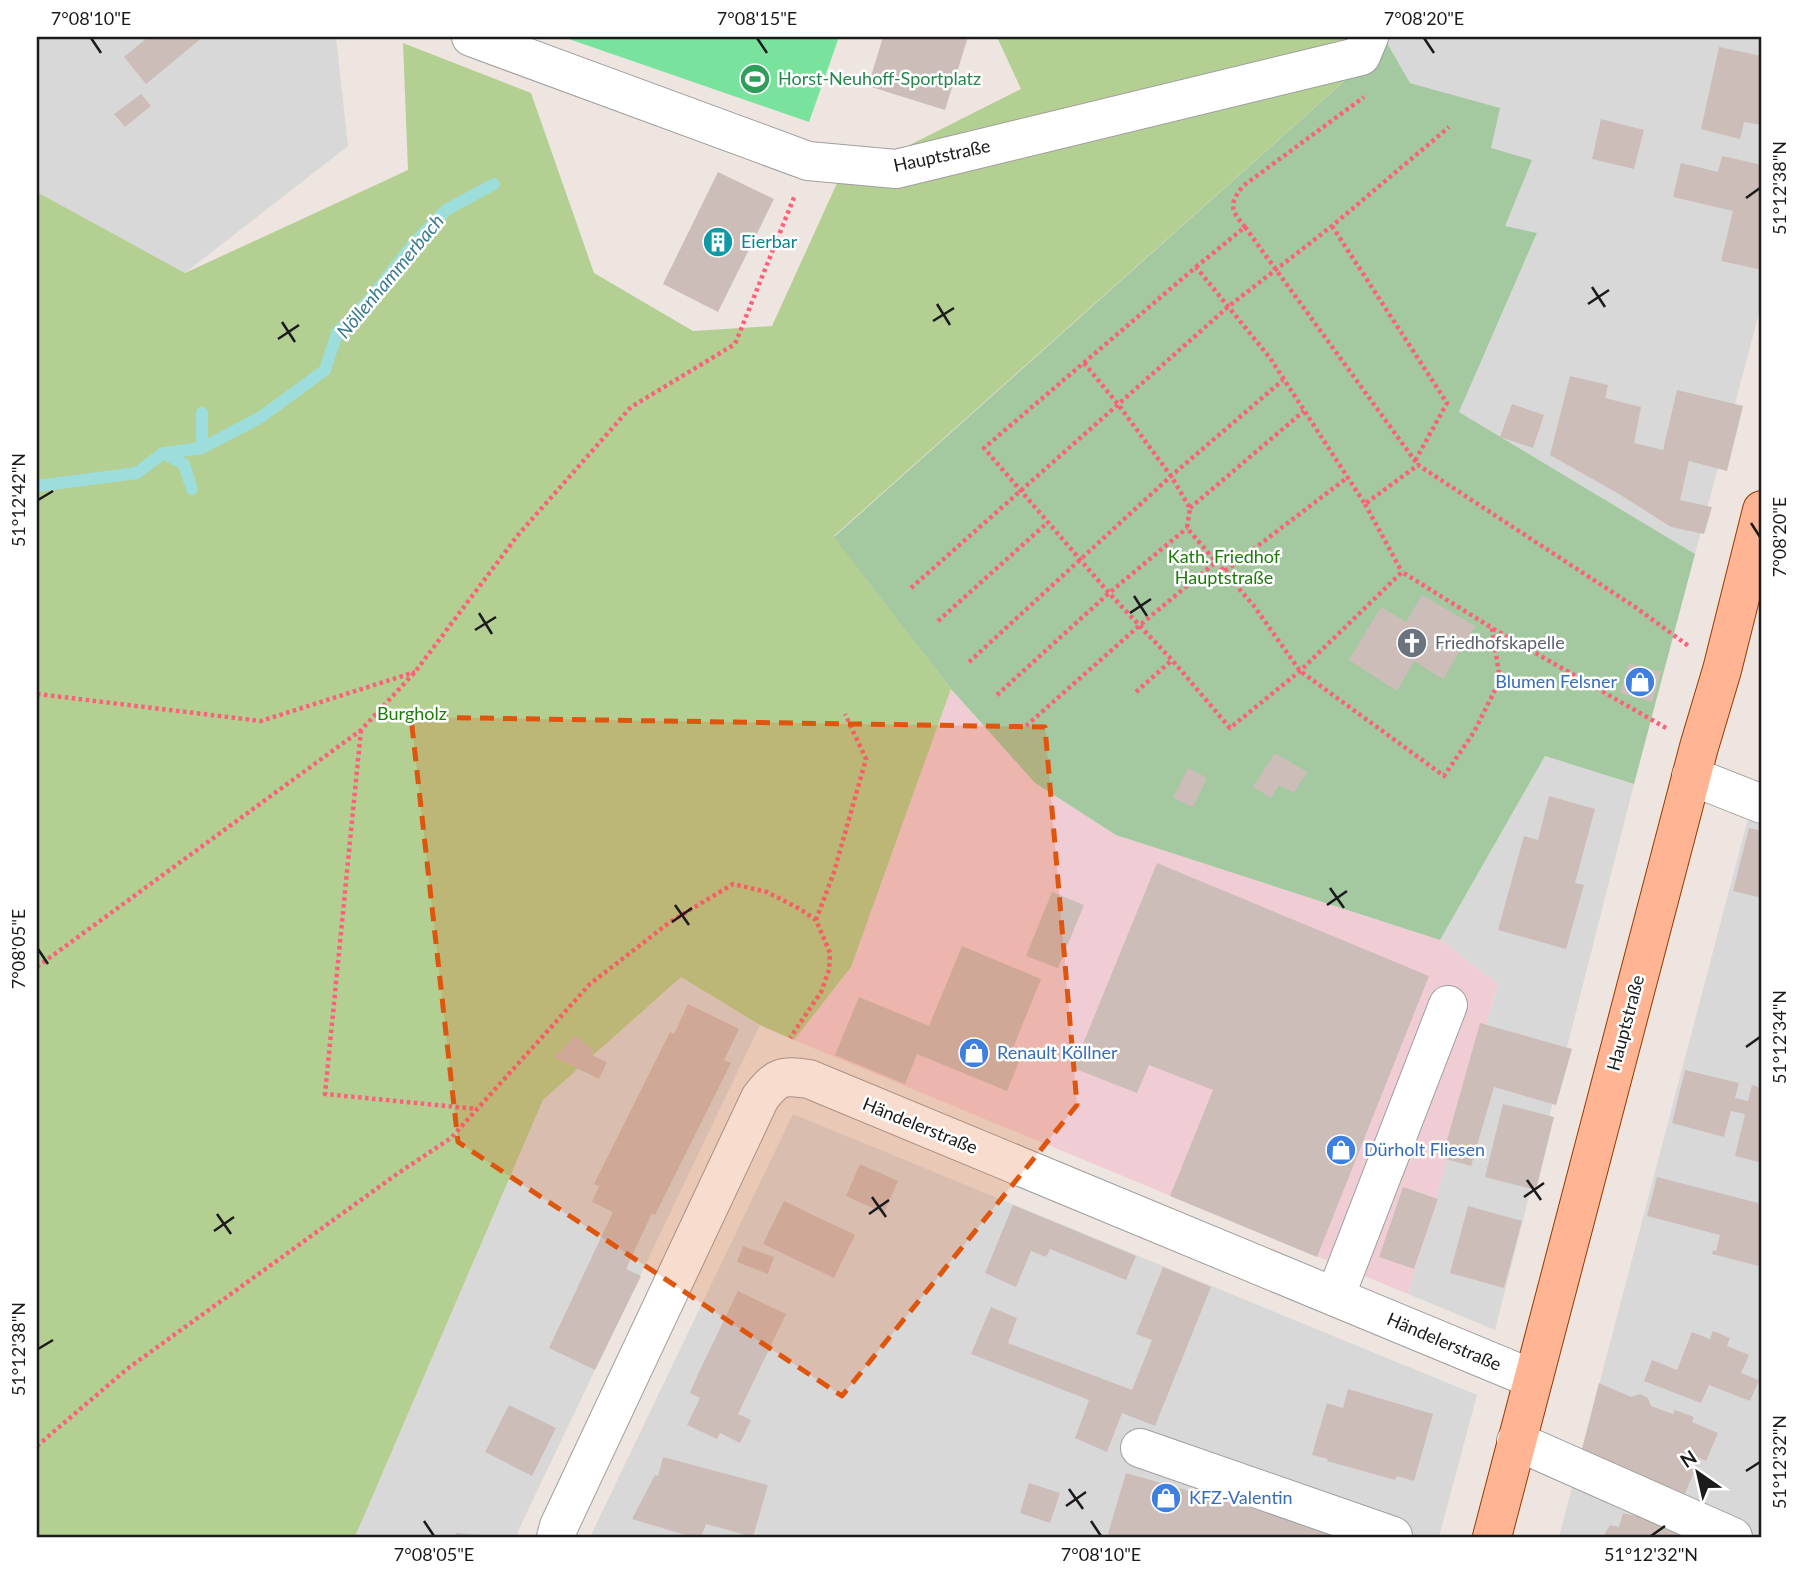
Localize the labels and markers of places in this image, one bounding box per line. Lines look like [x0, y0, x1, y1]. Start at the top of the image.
sports icon: Horst-Neuhoff-Sportplatz [738, 62, 772, 96]
place label: Horst-Neuhoff-Sportplatz [778, 67, 981, 89]
building icon: Eierbar [701, 225, 735, 259]
place label: Eierbar [741, 230, 798, 252]
church icon: Friedhofskapelle [1395, 626, 1429, 660]
place label: Friedhofskapelle [1435, 631, 1565, 653]
shop icon: Blumen Felsner [1623, 665, 1657, 699]
place label: Blumen Felsner [1495, 670, 1617, 692]
shop icon: Renault Köllner [957, 1036, 991, 1070]
place label: Renault Köllner [997, 1041, 1118, 1063]
shop icon: Dürholt Fliesen [1324, 1133, 1358, 1167]
place label: Dürholt Fliesen [1364, 1138, 1485, 1160]
shop icon: KFZ-Valentin [1149, 1481, 1183, 1515]
place label: KFZ-Valentin [1189, 1486, 1293, 1508]

